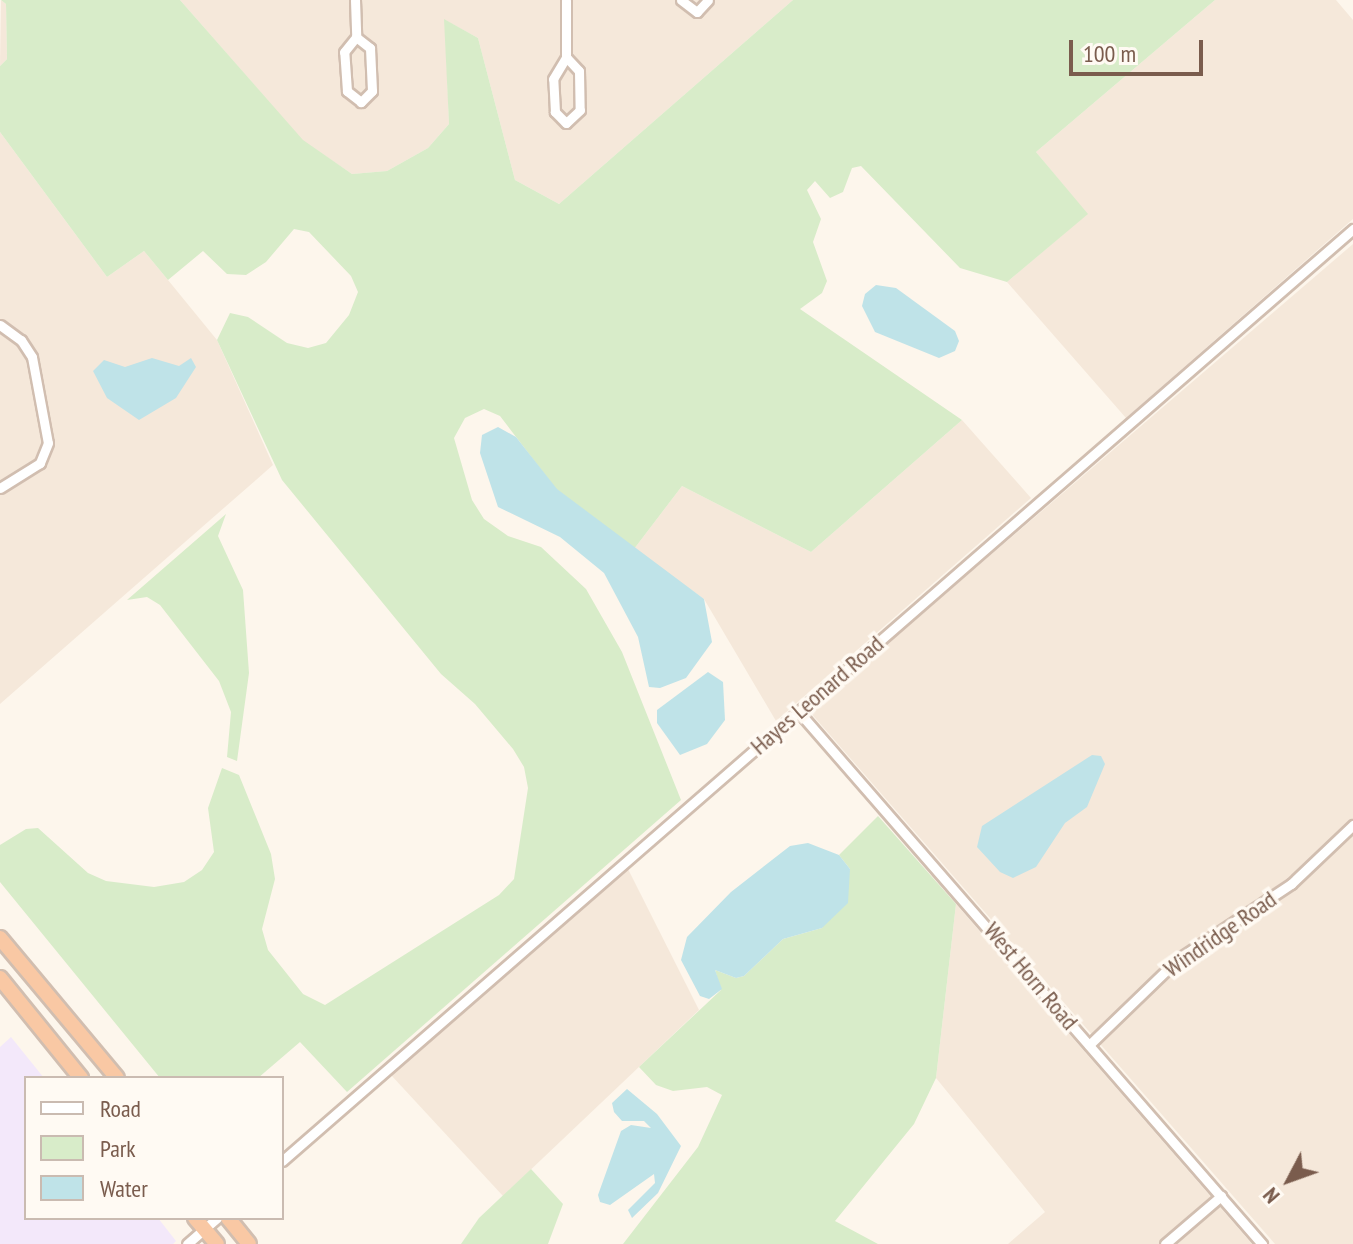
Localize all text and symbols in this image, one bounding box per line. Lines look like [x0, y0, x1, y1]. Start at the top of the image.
scale bar [1073, 24, 1207, 74]
text: 100 m [1083, 38, 1136, 69]
street label: Hayes Leonard Road [745, 629, 889, 761]
street label: Windridge Road [1158, 885, 1282, 983]
street label: West Horn Road [978, 916, 1084, 1036]
legend [24, 1076, 284, 1220]
text: Road [100, 1093, 141, 1124]
text: Park [100, 1133, 136, 1164]
north arrow [1249, 1140, 1329, 1220]
text: Water [100, 1173, 148, 1204]
text: N [1256, 1182, 1285, 1209]

